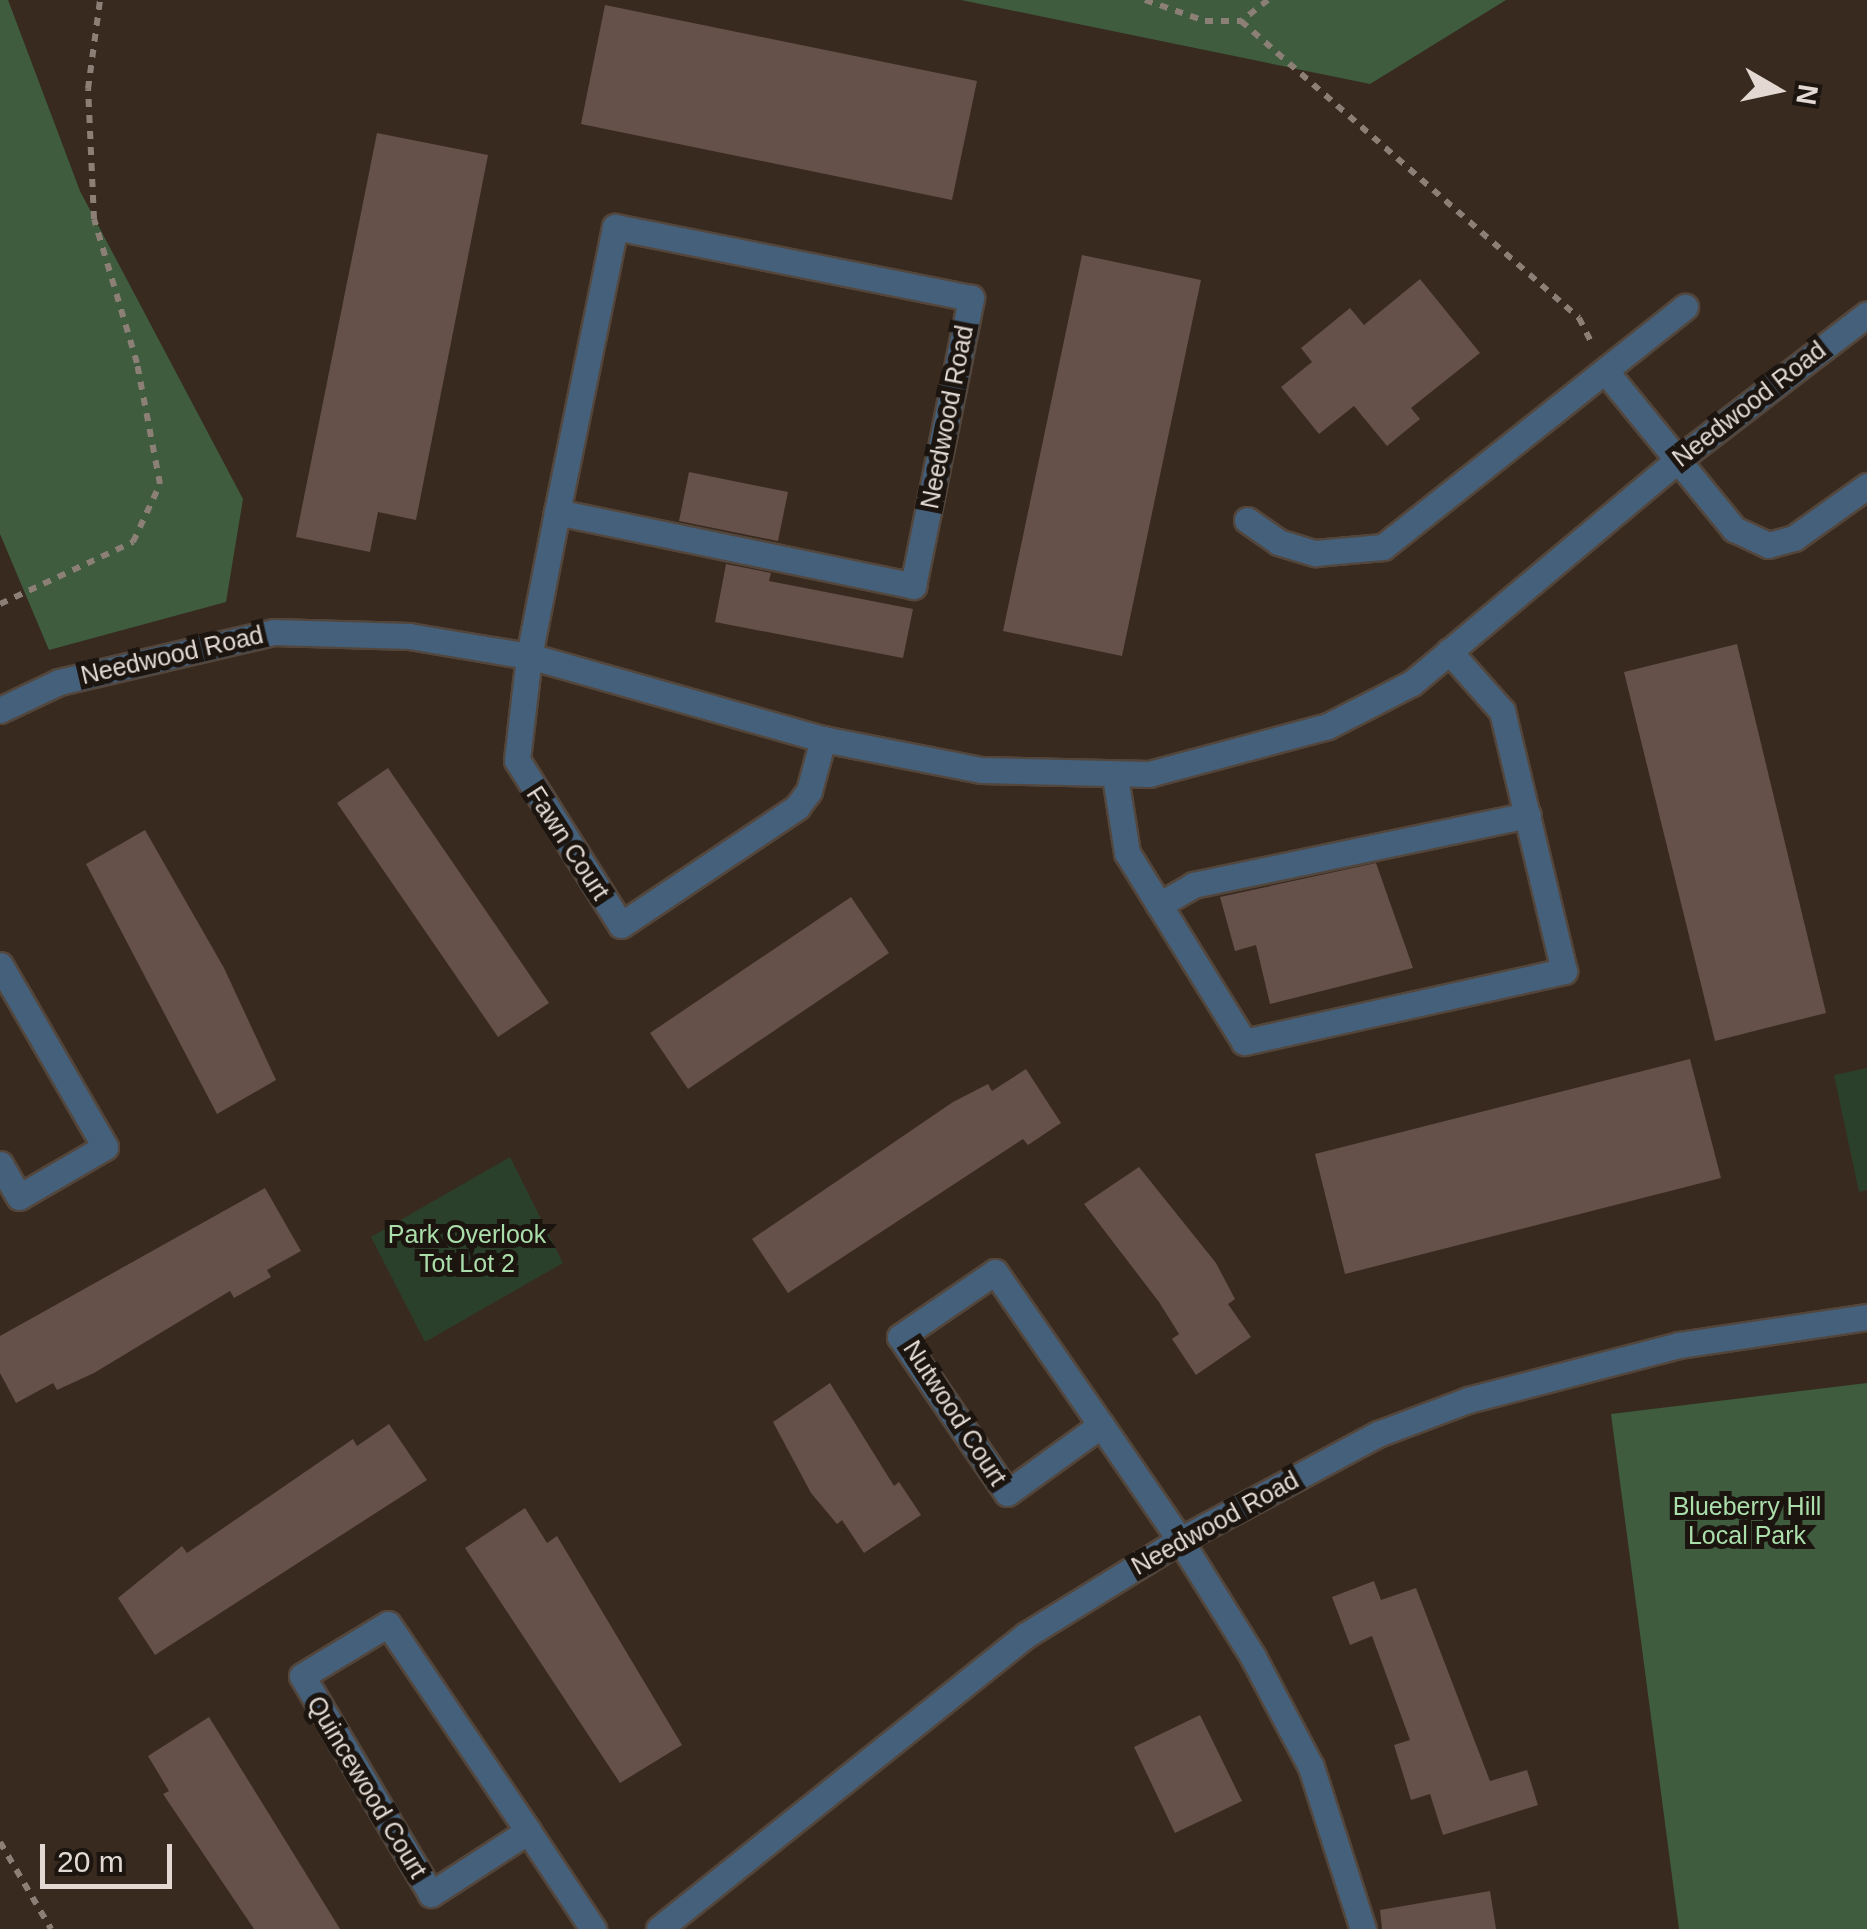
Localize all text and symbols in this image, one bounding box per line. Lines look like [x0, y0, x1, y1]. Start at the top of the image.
north arrow [1727, 40, 1827, 140]
text: N [1790, 82, 1824, 107]
street label: Needwood Road [915, 323, 979, 511]
street label: Needwood Road [1666, 335, 1832, 473]
street label: Needwood Road [78, 619, 266, 691]
street label: Fawn Court [520, 781, 616, 905]
park label: Park Overlook Tot Lot 2 [388, 1220, 546, 1279]
street label: Nutwood Court [897, 1335, 1013, 1491]
street label: Needwood Road [1126, 1465, 1304, 1581]
park label: Blueberry Hill Local Park [1673, 1492, 1821, 1551]
street label: Quincewood Court [301, 1691, 433, 1883]
scale bar [45, 1824, 178, 1886]
text: 20 m [57, 1845, 124, 1878]

